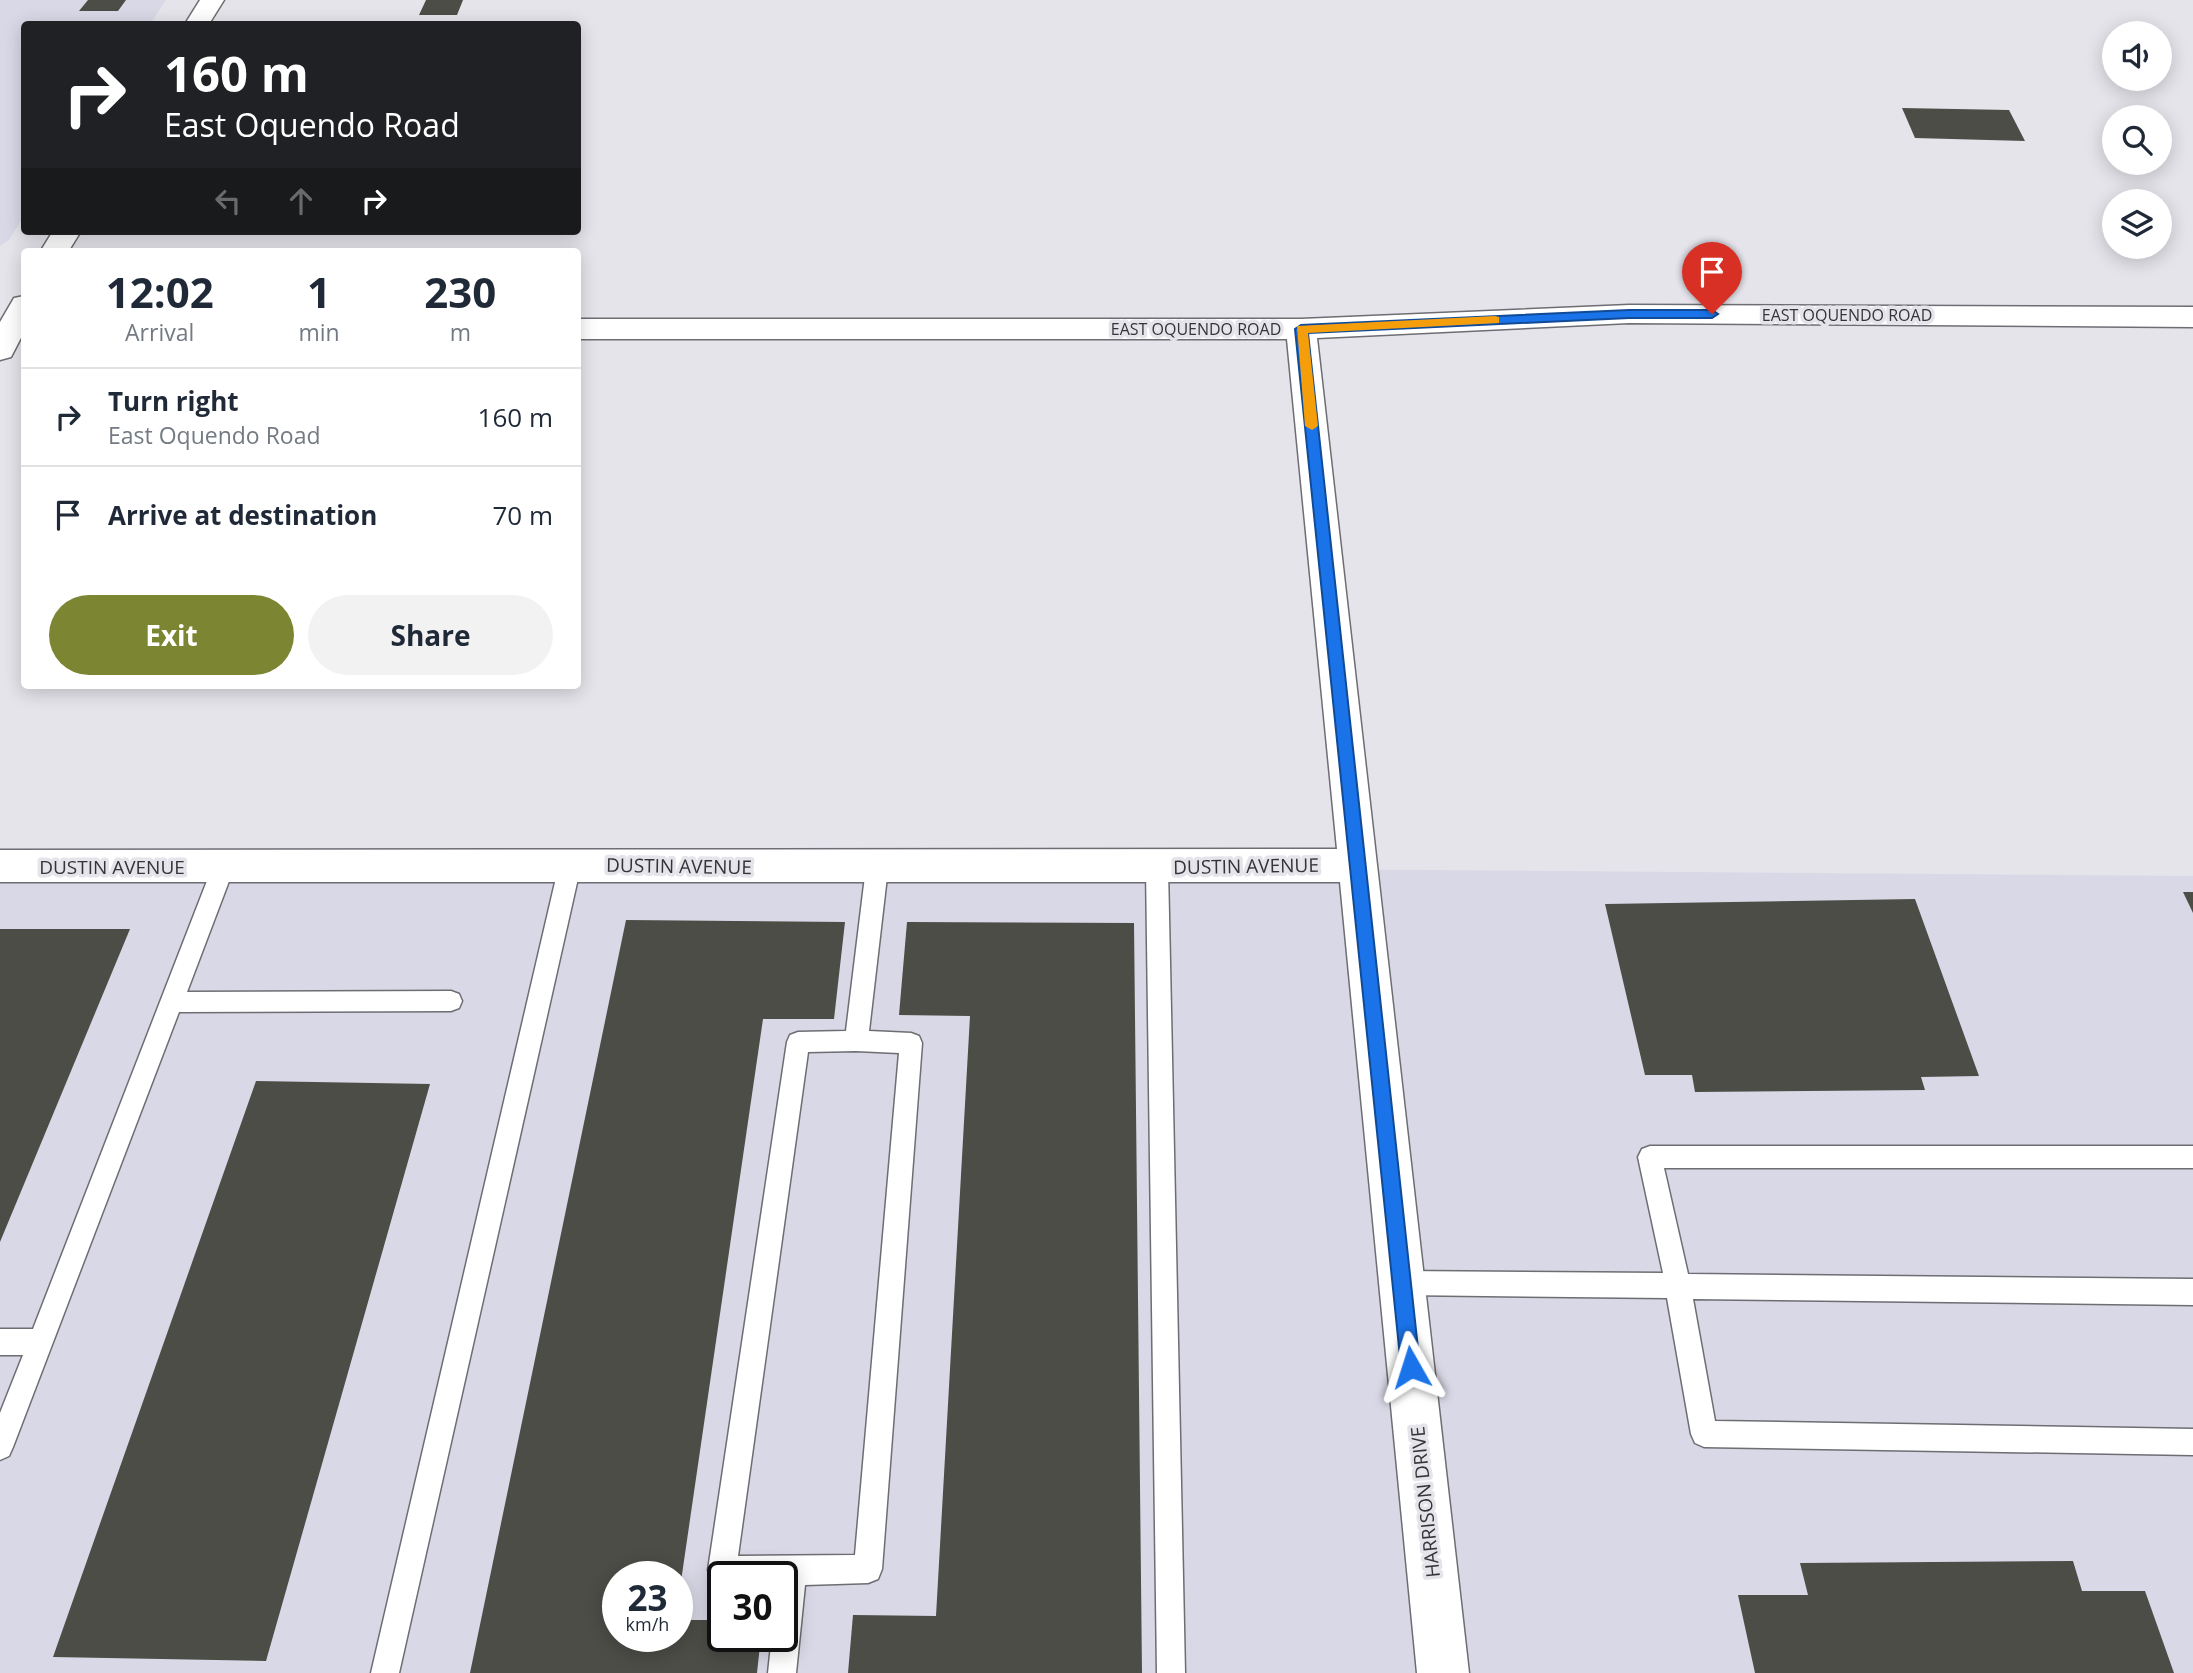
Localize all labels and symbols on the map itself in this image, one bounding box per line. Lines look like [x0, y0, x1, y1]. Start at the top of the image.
pin [1682, 242, 1742, 314]
street label: EAST OQUENDO ROAD [1762, 304, 1932, 326]
street label: EAST OQUENDO ROAD [1111, 318, 1281, 340]
street label: DUSTIN AVENUE [606, 852, 752, 880]
street label: DUSTIN AVENUE [1173, 852, 1319, 880]
street label: DUSTIN AVENUE [39, 854, 185, 880]
position arrow [1374, 1330, 1448, 1404]
street label: HARRISON DRIVE [1404, 1425, 1446, 1579]
speed limit sign: 30 [707, 1561, 798, 1652]

